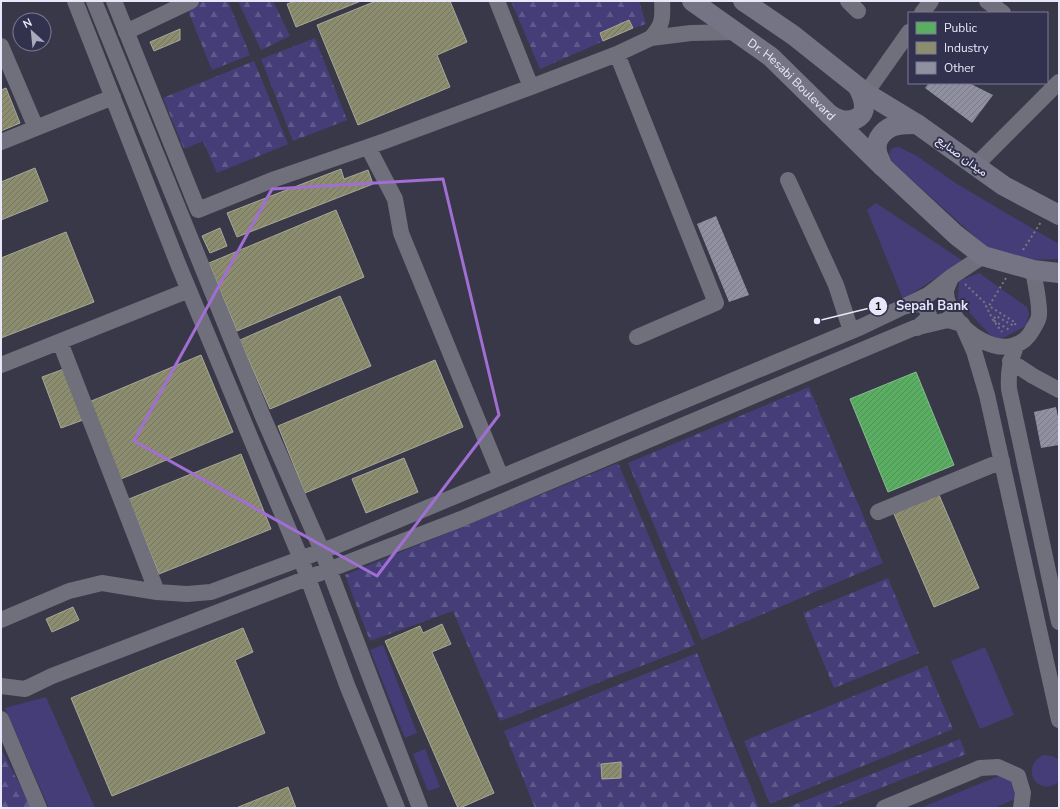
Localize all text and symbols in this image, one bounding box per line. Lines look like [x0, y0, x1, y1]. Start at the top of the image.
north arrow [12, 12, 52, 52]
legend [908, 12, 1048, 84]
text: N [21, 15, 35, 32]
text: Public [944, 20, 978, 36]
street label: Dr. Hesabi Boulevard [744, 35, 839, 124]
text: Industry [944, 40, 989, 56]
text: Other [944, 60, 976, 76]
street label: میدان صنایع [932, 132, 991, 181]
callout: Sepah Bank [868, 293, 976, 318]
text: Sepah Bank [896, 297, 969, 315]
text: 1 [874, 298, 882, 314]

